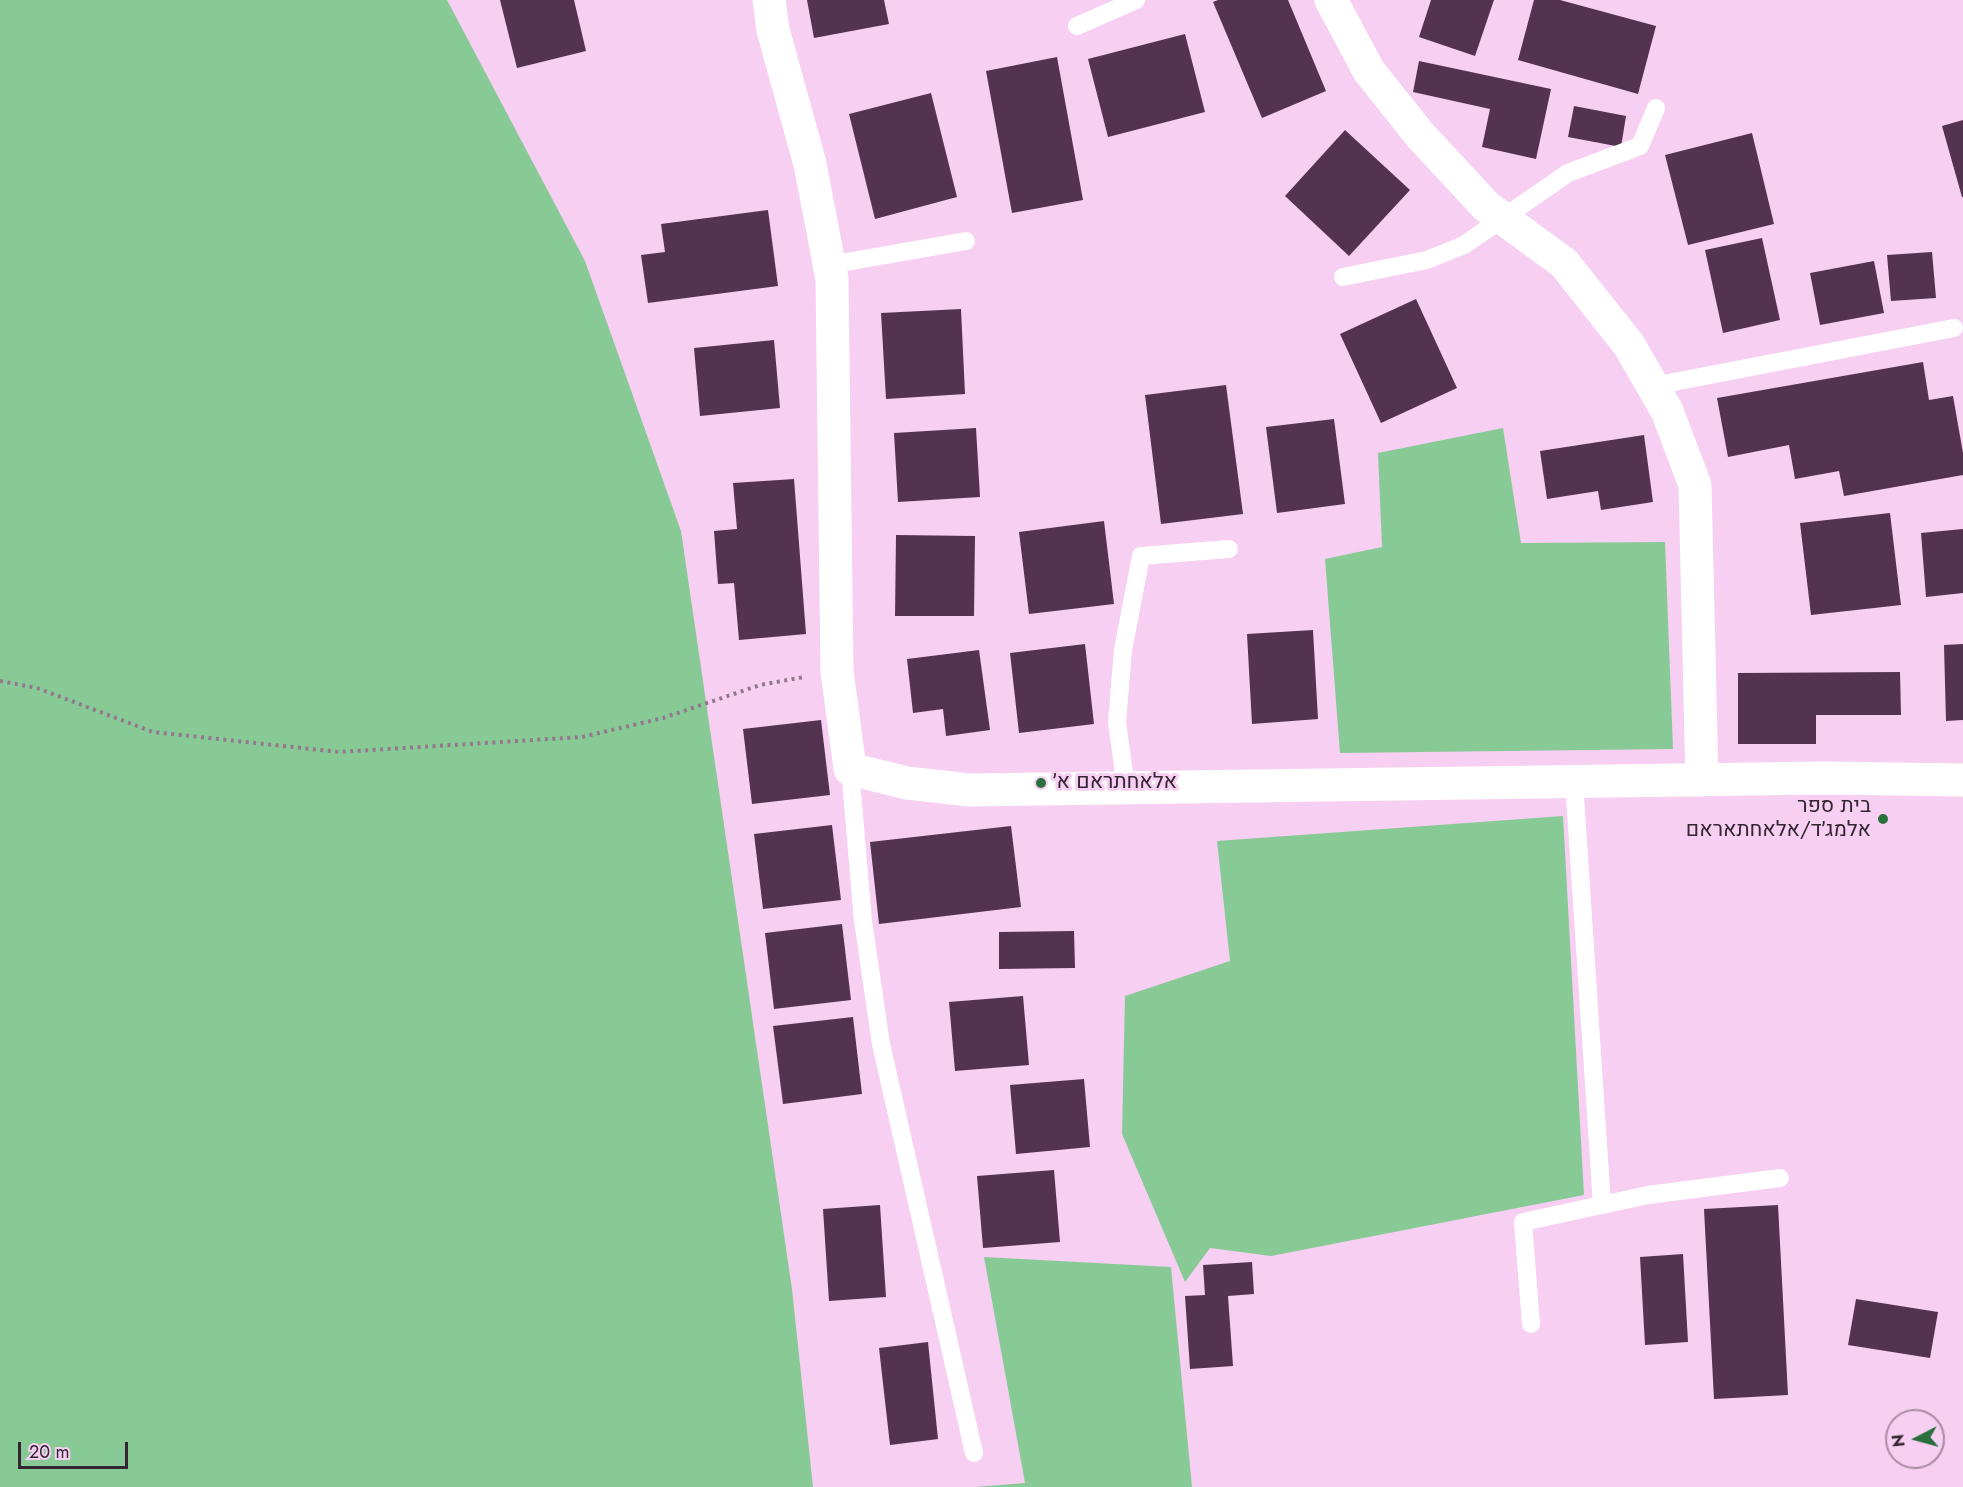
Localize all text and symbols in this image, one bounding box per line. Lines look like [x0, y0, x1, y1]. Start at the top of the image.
place label: אלאחתראם א׳ [1053, 770, 1177, 796]
marker: אלאחתראם א׳ [1034, 776, 1048, 790]
place label: בית ספר אלמג׳ד/אלאחתאראם [1686, 794, 1871, 844]
marker: בית ספר אלמג׳ד/אלאחתאראם [1876, 812, 1890, 826]
north arrow [1885, 1409, 1945, 1469]
scale bar [21, 1430, 130, 1468]
text: N [1886, 1433, 1911, 1448]
text: 20 m [29, 1439, 69, 1465]

